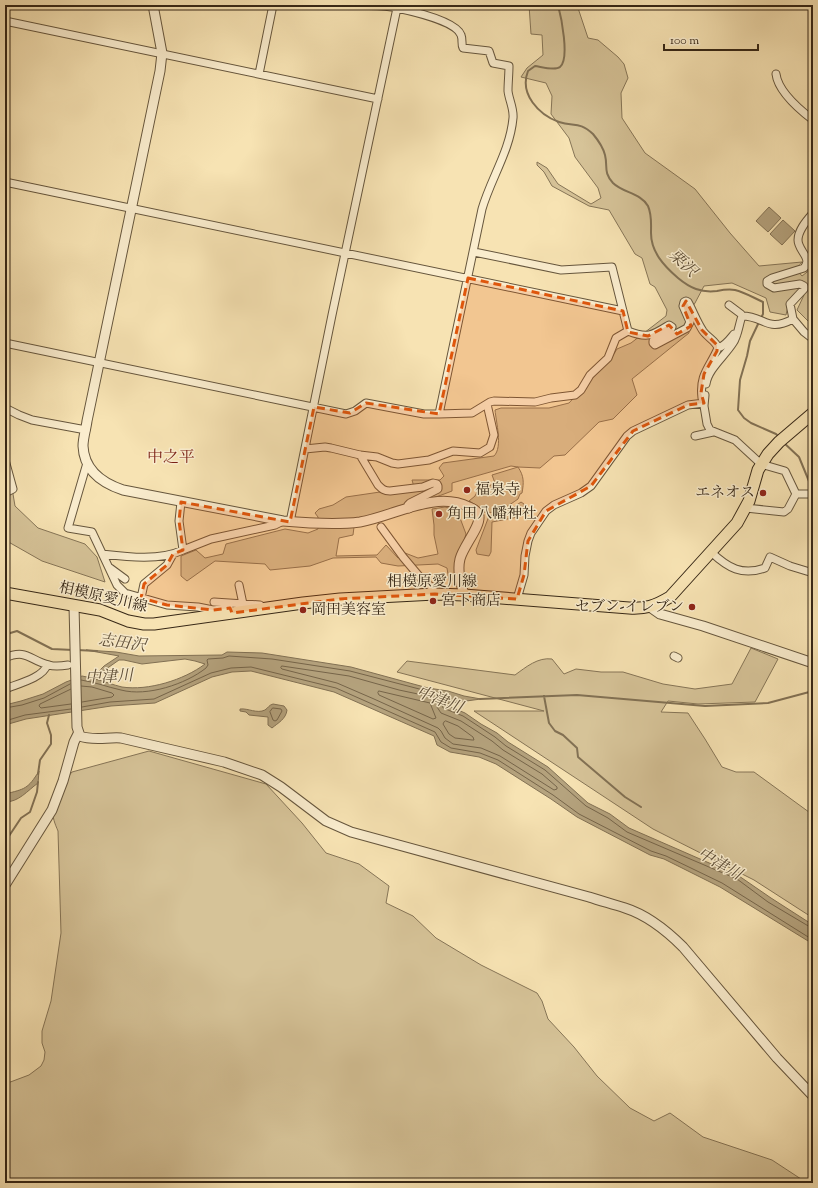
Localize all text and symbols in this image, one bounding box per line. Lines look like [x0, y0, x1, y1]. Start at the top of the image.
scale bar [664, 26, 758, 52]
text: 100 m [670, 32, 699, 50]
water label: 栗沢 [662, 245, 703, 285]
district label: 中之平 [147, 447, 195, 470]
place label: 福泉寺 [475, 480, 520, 501]
place label: エネオス [695, 483, 755, 504]
marker: 福泉寺 [462, 485, 472, 495]
marker: エネオス [758, 488, 768, 498]
place label: 角田八幡神社 [447, 504, 537, 525]
marker: 角田八幡神社 [434, 509, 444, 519]
street label: 相模原愛川線 [387, 572, 477, 593]
street label: 相模原愛川線 [57, 578, 149, 618]
place label: 宮下商店 [441, 591, 501, 612]
marker: 宮下商店 [428, 596, 438, 606]
place label: セブン-イレブン [575, 597, 684, 618]
place label: 岡田美容室 [311, 600, 386, 621]
marker: セブン-イレブン [687, 602, 697, 612]
marker: 岡田美容室 [298, 605, 308, 615]
water label: 志田沢 [97, 629, 149, 659]
water label: 中津川 [84, 665, 136, 691]
water label: 中津川 [412, 682, 467, 721]
water label: 中津川 [692, 843, 747, 888]

